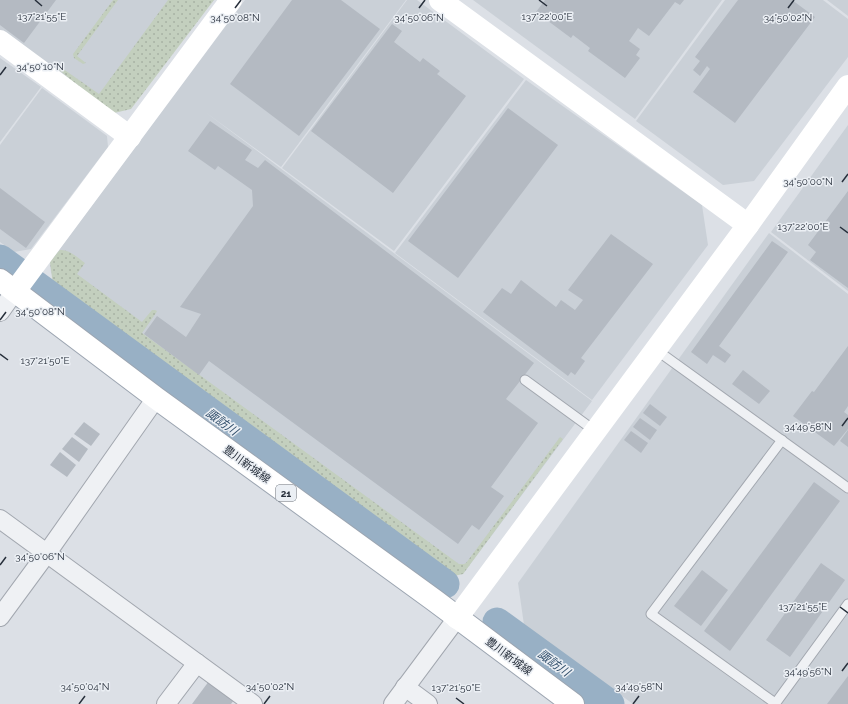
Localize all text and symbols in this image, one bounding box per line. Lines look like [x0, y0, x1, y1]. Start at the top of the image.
text: 137°21'55"E [18, 11, 66, 22]
text: 137°22'00"E [521, 11, 573, 22]
text: 34°50'08"N [210, 12, 260, 23]
text: 34°50'06"N [394, 12, 444, 23]
text: 34°50'02"N [764, 12, 812, 23]
text: 34°50'10"N [16, 61, 64, 72]
text: 34°50'00"N [783, 176, 833, 187]
text: 137°22'00"E [777, 221, 829, 232]
text: 34°50'08"N [15, 306, 65, 317]
text: 137°21'50"E [20, 355, 70, 366]
water label: 諏訪川 [203, 406, 242, 439]
text: 34°49'58"N [784, 421, 832, 432]
street label: 豊川新城線 [221, 443, 273, 486]
road number: 21 [276, 485, 296, 501]
text: 34°50'06"N [15, 551, 65, 562]
text: 137°21'55"E [779, 601, 827, 612]
street label: 豊川新城線 [483, 635, 535, 678]
water label: 諏訪川 [535, 647, 574, 680]
text: 34°49'56"N [784, 666, 832, 677]
text: 34°50'04"N [61, 681, 109, 692]
text: 34°50'02"N [246, 681, 294, 692]
text: 34°49'58"N [615, 681, 663, 692]
text: 137°21'50"E [431, 682, 481, 693]

